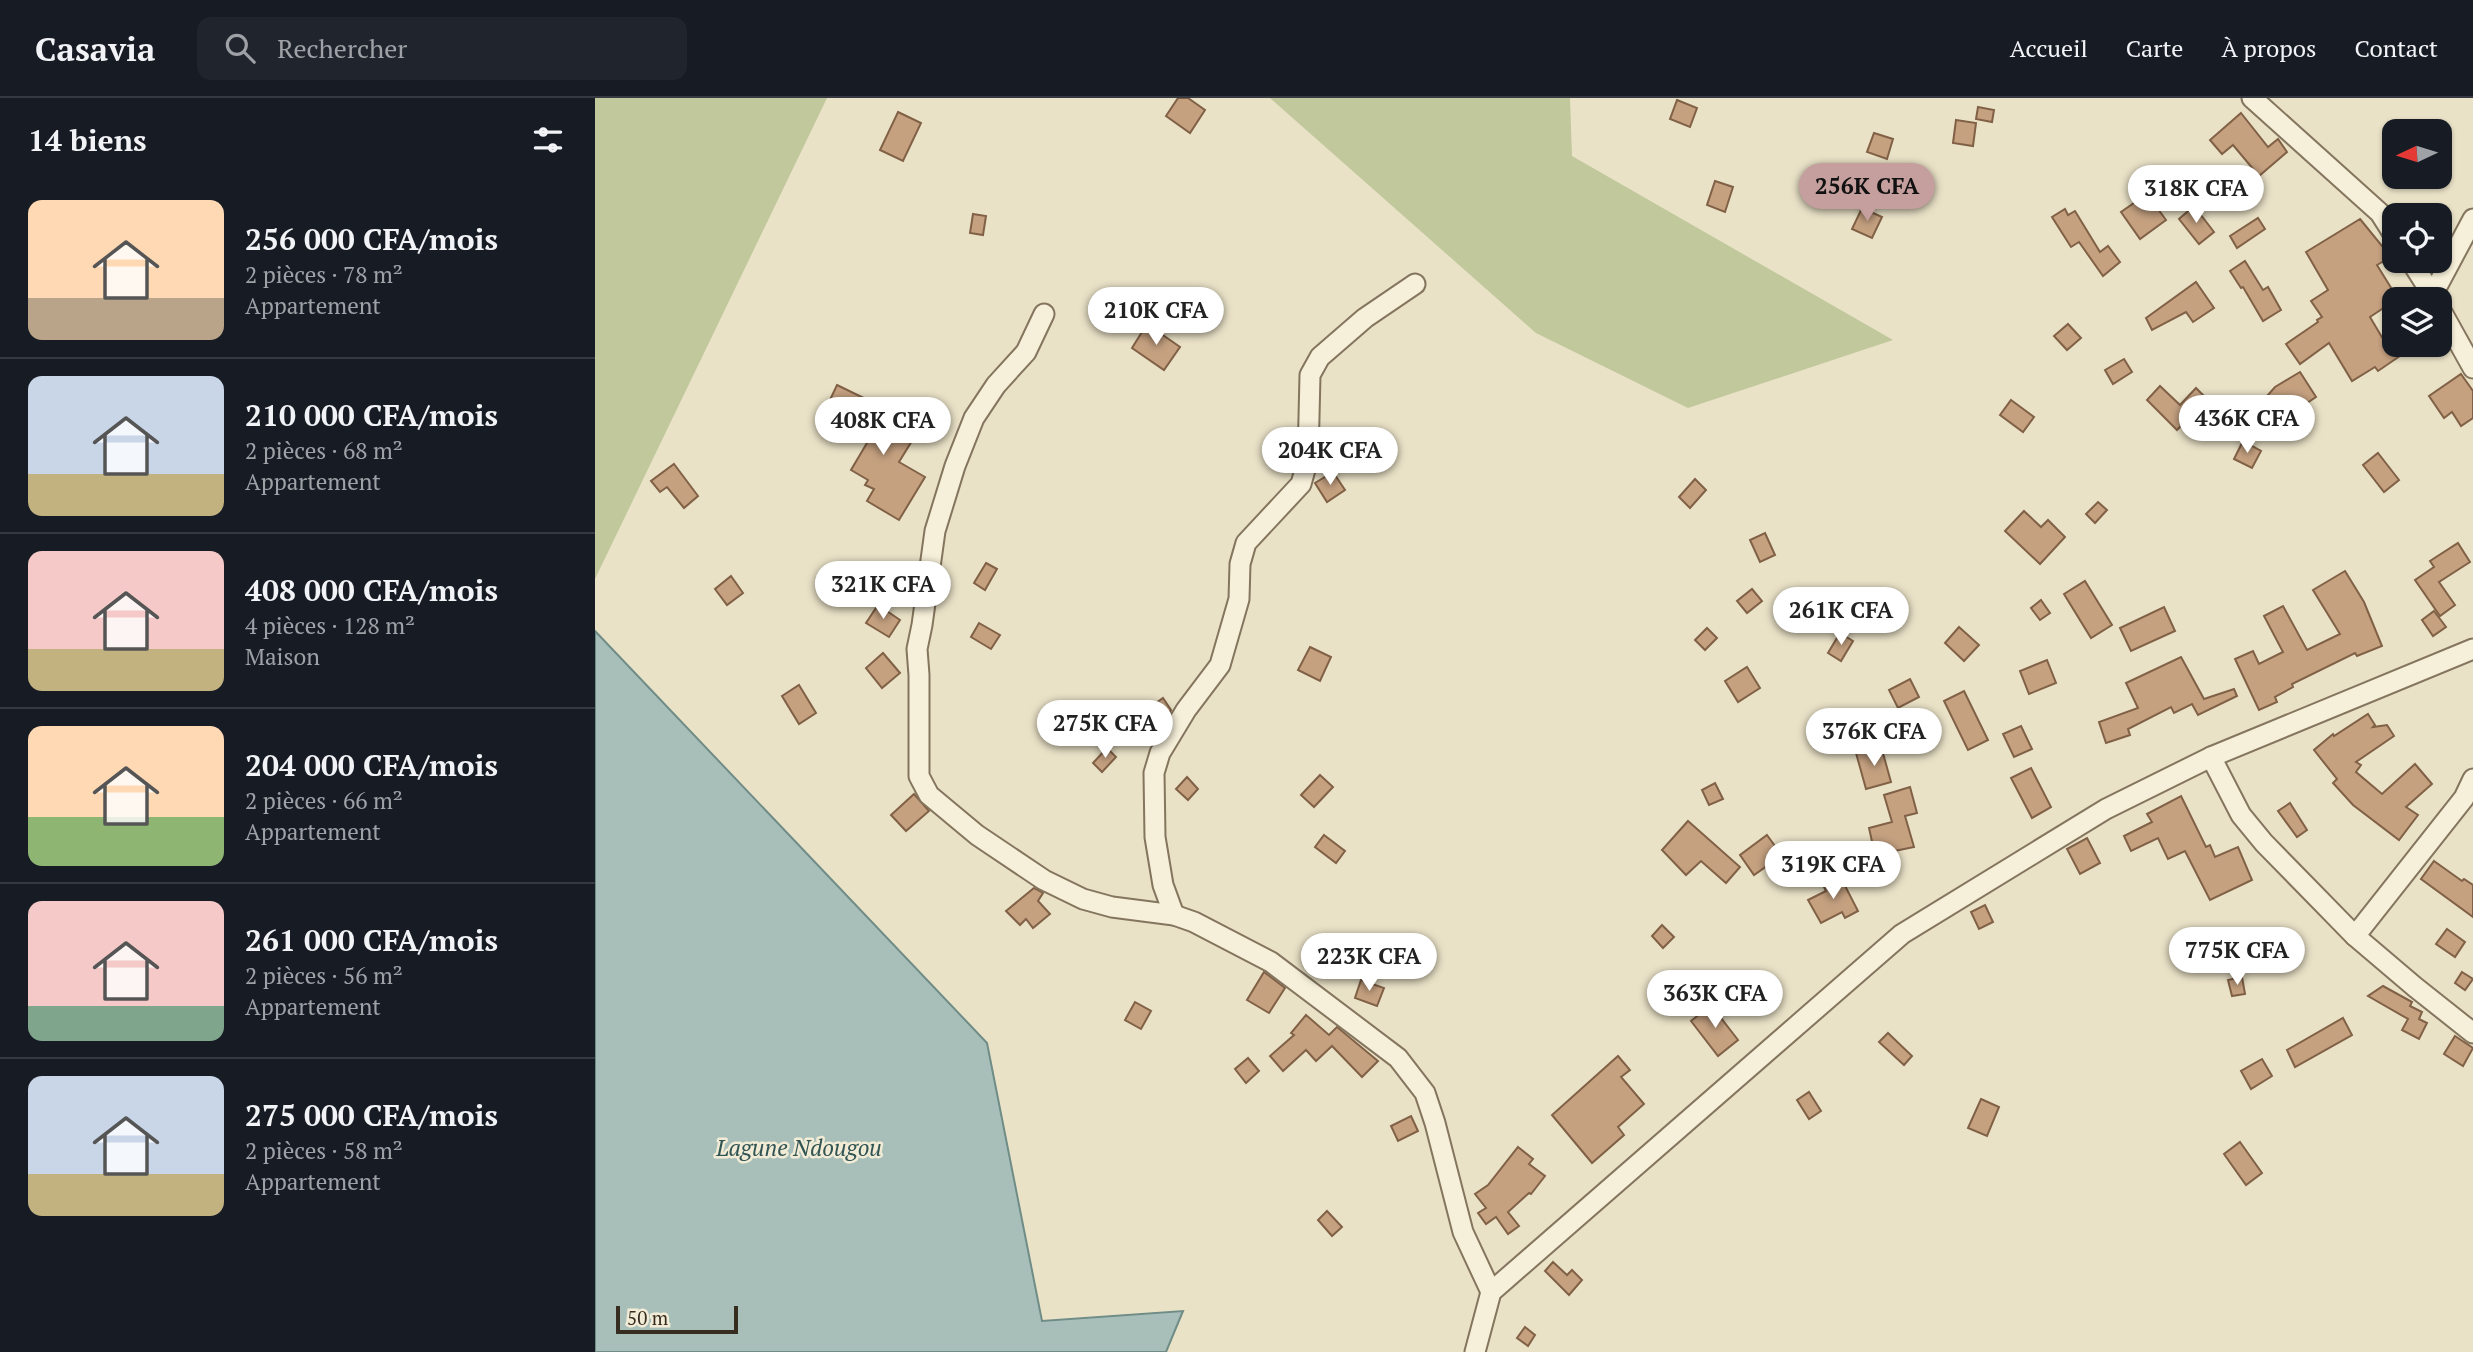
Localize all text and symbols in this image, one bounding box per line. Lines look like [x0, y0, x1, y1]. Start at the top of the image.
search box [197, 17, 687, 80]
text: Casavia [35, 27, 155, 70]
icon: search [221, 29, 259, 67]
text: Rechercher [277, 31, 407, 65]
text: Accueil [2010, 32, 2088, 64]
text: Carte [2126, 32, 2183, 64]
text: À propos [2221, 32, 2317, 64]
text: Contact [2355, 32, 2438, 64]
north arrow [2382, 119, 2452, 189]
map controls [2382, 119, 2452, 357]
text: 14 biens [28, 120, 147, 160]
icon: filters [529, 121, 567, 159]
pin: 256K CFA [1795, 164, 1939, 223]
pin: 318K CFA [2124, 166, 2268, 225]
text: 256K CFA [1815, 170, 1919, 201]
text: 318K CFA [2144, 172, 2248, 203]
button: locate [2382, 203, 2452, 273]
text: 256 000 CFA/mois [245, 219, 498, 259]
icon: home [84, 228, 168, 312]
text: 2 pièces · 78 m² [245, 259, 403, 290]
button: layers [2382, 287, 2452, 357]
pin: 210K CFA [1084, 288, 1228, 347]
text: Appartement [245, 290, 381, 321]
text: 210K CFA [1104, 294, 1208, 325]
text: 210 000 CFA/mois [245, 395, 498, 435]
pin: 436K CFA [2175, 396, 2319, 455]
pin: 408K CFA [811, 398, 955, 457]
text: 436K CFA [2195, 402, 2299, 433]
icon: home [84, 404, 168, 488]
text: 408K CFA [831, 404, 935, 435]
pin: 204K CFA [1258, 428, 1402, 487]
text: 204K CFA [1278, 434, 1382, 465]
text: 2 pièces · 68 m² [245, 435, 403, 466]
text: Appartement [245, 466, 381, 497]
pin: 321K CFA [811, 561, 955, 621]
text: 321K CFA [831, 568, 935, 599]
text: 408 000 CFA/mois [245, 570, 498, 610]
icon: home [84, 579, 168, 663]
pin: 261K CFA [1769, 588, 1913, 647]
text: 261K CFA [1789, 594, 1893, 625]
text: 4 pièces · 128 m² [245, 610, 415, 641]
text: Maison [245, 641, 320, 672]
pin: 275K CFA [1033, 700, 1177, 760]
text: 275K CFA [1053, 707, 1157, 738]
pin: 376K CFA [1802, 708, 1946, 768]
text: 376K CFA [1822, 715, 1926, 746]
text: 204 000 CFA/mois [245, 745, 498, 785]
icon: home [84, 754, 168, 838]
text: 2 pièces · 66 m² [245, 785, 403, 816]
text: Appartement [245, 816, 381, 847]
pin: 319K CFA [1761, 842, 1905, 901]
text: 319K CFA [1781, 848, 1885, 879]
text: 261 000 CFA/mois [245, 920, 498, 960]
pin: 775K CFA [2165, 928, 2309, 987]
icon: home [84, 929, 168, 1013]
pin: 223K CFA [1297, 934, 1441, 993]
text: 775K CFA [2185, 934, 2289, 965]
text: 223K CFA [1317, 940, 1421, 971]
text: 2 pièces · 56 m² [245, 960, 403, 991]
pin: 363K CFA [1643, 970, 1787, 1030]
text: 363K CFA [1663, 977, 1767, 1008]
text: Appartement [245, 991, 381, 1022]
text: 275 000 CFA/mois [245, 1095, 498, 1135]
icon: home [84, 1104, 168, 1188]
water label: Lagune Ndougou [715, 1132, 882, 1163]
text: 2 pièces · 58 m² [245, 1135, 403, 1166]
text: Appartement [245, 1166, 381, 1197]
scale bar [616, 1303, 739, 1335]
text: 50 m [627, 1305, 668, 1330]

